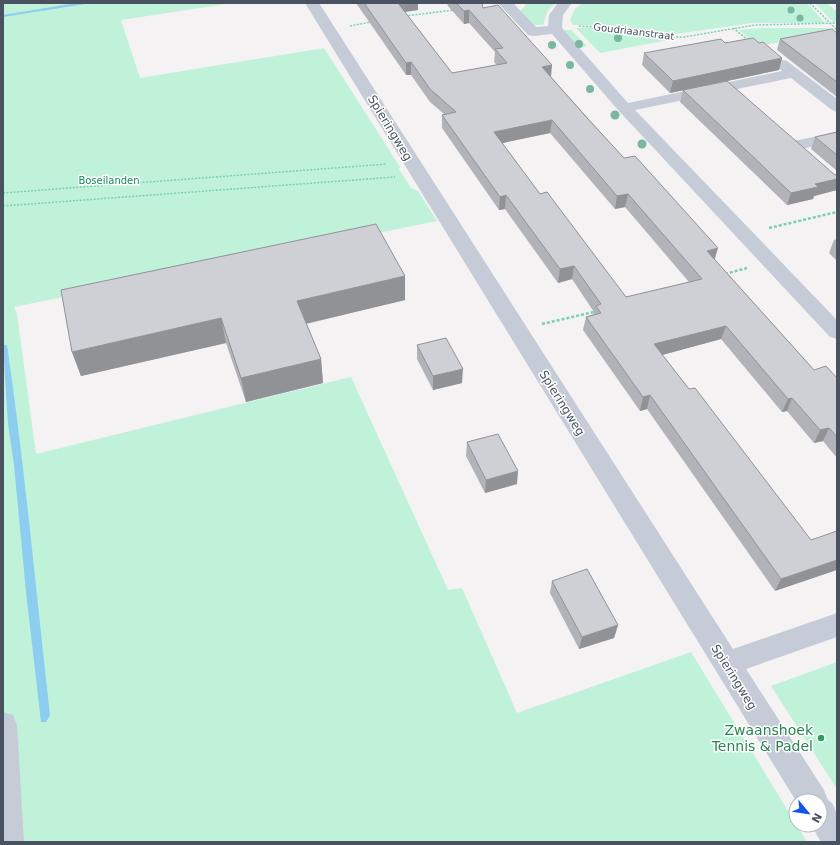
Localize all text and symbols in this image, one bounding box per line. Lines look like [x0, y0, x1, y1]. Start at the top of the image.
street label: Goudriaanstraat [593, 21, 675, 42]
street label: Spieringweg [365, 93, 415, 163]
park label: Boseilanden [78, 175, 140, 186]
street label: Spieringweg [536, 368, 588, 438]
street label: Spieringweg [708, 642, 760, 712]
place label: Zwaanshoek Tennis & Padel [711, 722, 814, 754]
marker: Zwaanshoek Tennis & Padel [816, 733, 826, 743]
north arrow [788, 793, 828, 833]
text: N [808, 810, 824, 825]

